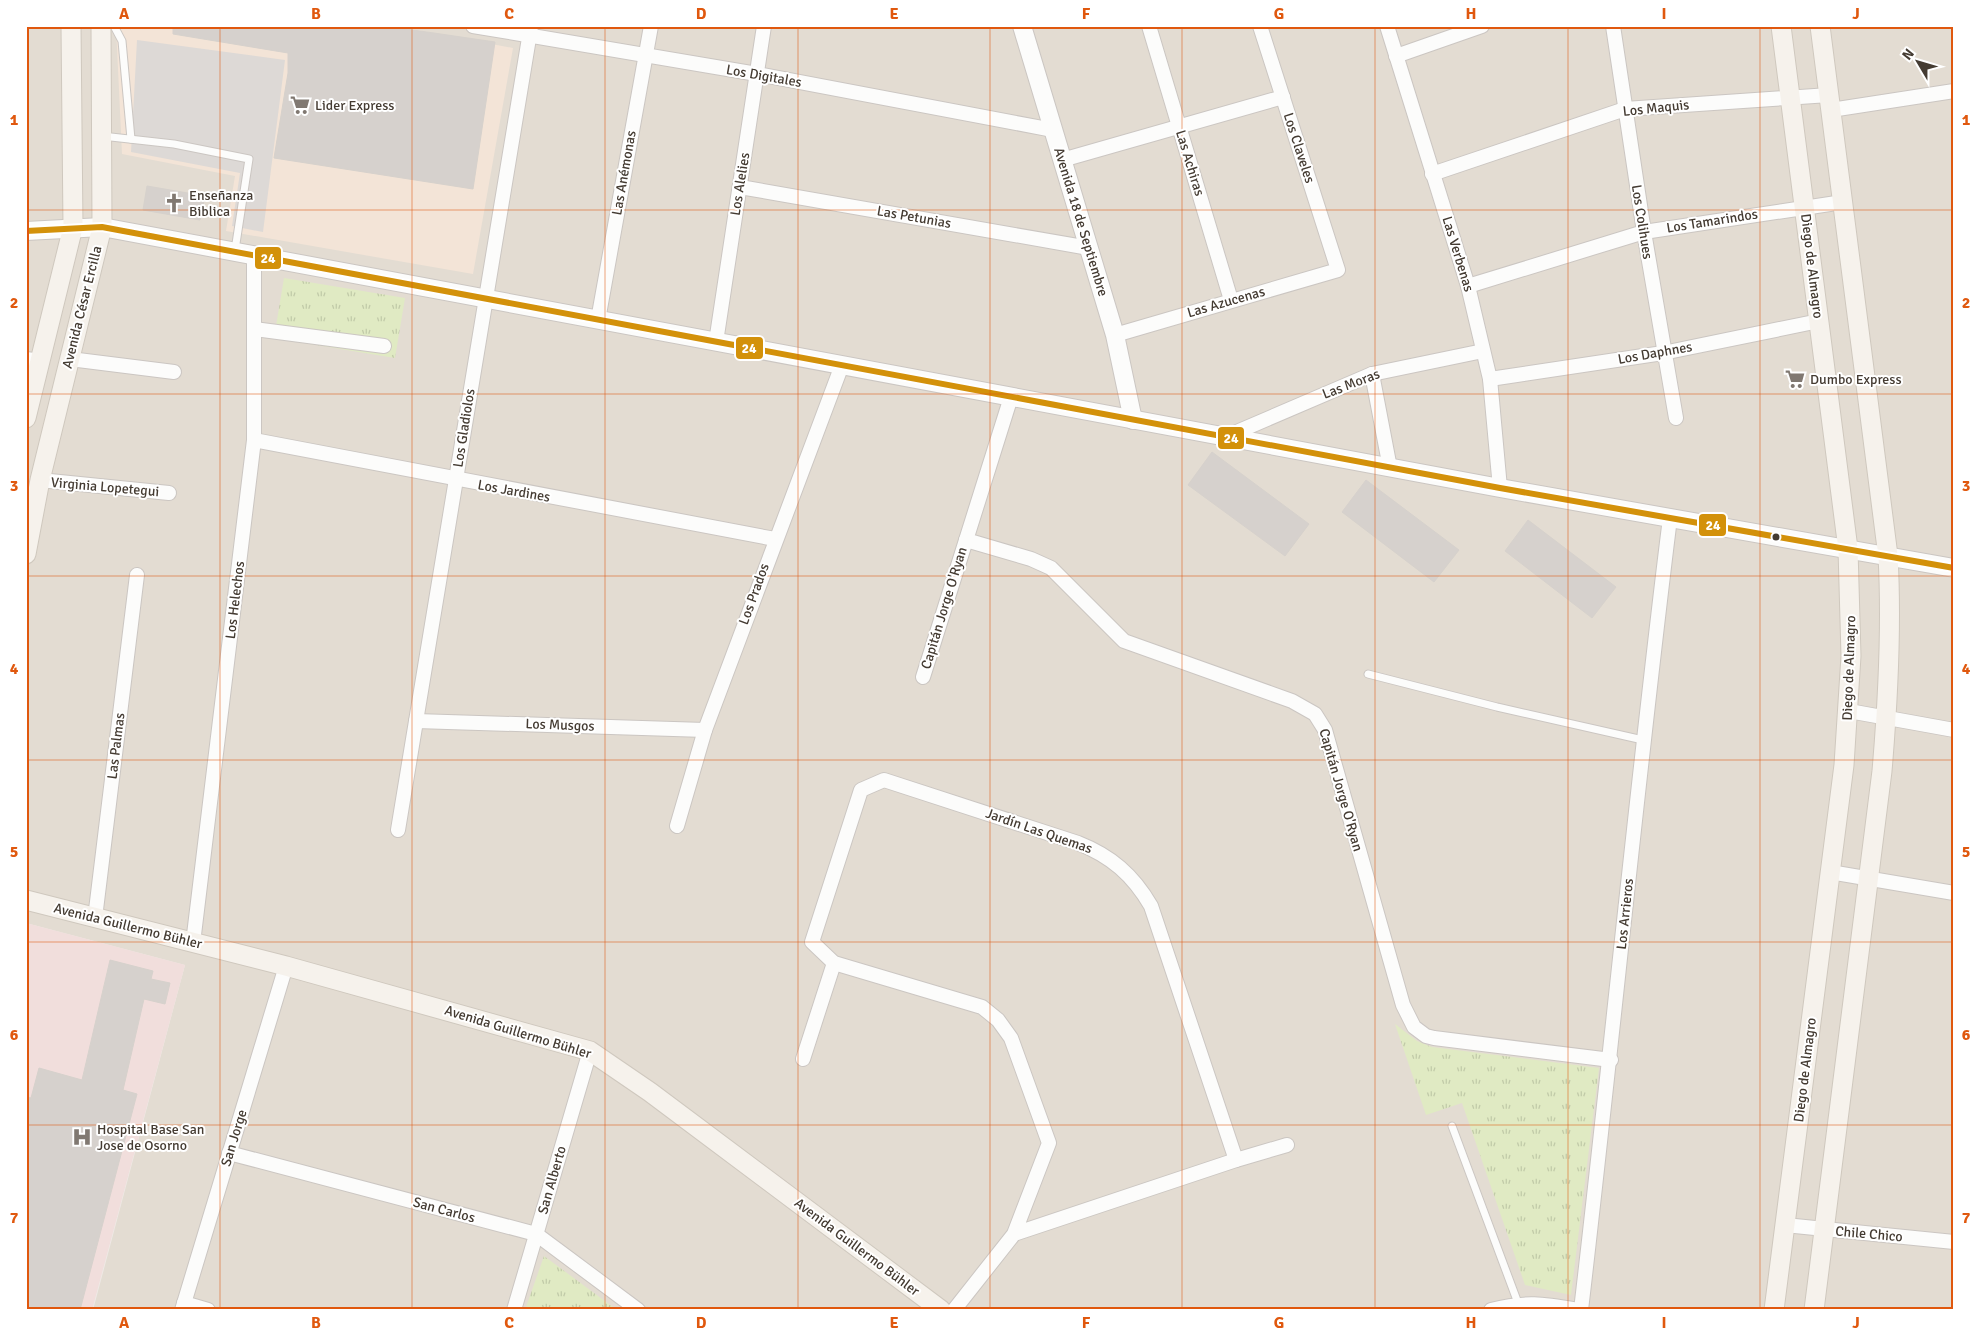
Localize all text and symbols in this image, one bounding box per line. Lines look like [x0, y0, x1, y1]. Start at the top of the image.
text: A [119, 4, 130, 24]
text: B [311, 4, 321, 24]
text: C [504, 4, 514, 24]
text: D [696, 4, 707, 24]
text: E [889, 4, 899, 24]
text: F [1082, 4, 1091, 24]
text: G [1274, 4, 1284, 24]
text: H [1466, 4, 1476, 24]
text: I [1661, 4, 1667, 24]
text: J [1852, 4, 1860, 24]
north arrow [1892, 38, 1942, 88]
text: N [1898, 45, 1918, 63]
street label: Los Digitales [725, 61, 803, 91]
supermarket icon: Lider Express [289, 94, 311, 116]
street label: Los Maquis [1622, 96, 1690, 120]
place label: Lider Express [315, 97, 394, 114]
text: 1 [10, 110, 19, 130]
text: 1 [1962, 110, 1971, 130]
street label: Los Claveles [1280, 111, 1318, 185]
street label: Las Achiras [1172, 128, 1208, 198]
street label: Las Anémonas [608, 129, 640, 217]
street label: Avenida 18 de Septiembre [1050, 146, 1112, 298]
street label: Los Alelies [727, 151, 753, 217]
street label: Los Colihues [1628, 183, 1656, 261]
place label: Enseñanza Biblica [189, 187, 253, 220]
church icon: Enseñanza Biblica [163, 192, 185, 214]
street label: Las Petunias [875, 202, 953, 232]
street label: Los Tamarindos [1665, 205, 1759, 237]
street label: Diego de Almagro [1797, 213, 1827, 319]
street label: Las Verbenas [1438, 214, 1478, 294]
street label: Avenida César Ercilla [59, 244, 105, 370]
line badge: 24 [254, 246, 282, 270]
text: 24 [260, 250, 276, 267]
street label: Las Azucenas [1185, 283, 1267, 321]
text: 2 [10, 293, 18, 313]
text: 2 [1962, 293, 1970, 313]
line badge: 24 [735, 336, 764, 360]
street label: Los Daphnes [1616, 338, 1694, 368]
text: 24 [741, 340, 757, 357]
street label: Las Moras [1320, 365, 1382, 403]
supermarket icon: Dumbo Express [1784, 368, 1806, 390]
place label: Dumbo Express [1810, 371, 1902, 388]
street label: Los Gladiolos [449, 387, 479, 469]
line badge: 24 [1217, 426, 1245, 450]
text: 24 [1223, 430, 1239, 447]
street label: Virginia Lopetegui [50, 474, 160, 500]
text: 3 [10, 476, 18, 496]
street label: Los Jardines [476, 476, 552, 506]
text: 3 [1962, 476, 1970, 496]
line badge: 24 [1698, 513, 1727, 537]
text: 24 [1705, 517, 1721, 534]
unlabelled marker [1771, 532, 1781, 542]
street label: Capitán Jorge O'Ryan [917, 545, 971, 671]
street label: Los Helechos [222, 560, 248, 640]
street label: Los Prados [735, 561, 773, 627]
street label: Diego de Almagro [1839, 615, 1859, 721]
text: 4 [10, 659, 19, 679]
text: 4 [1962, 659, 1971, 679]
street label: Las Palmas [103, 712, 129, 780]
street label: Los Musgos [525, 715, 595, 735]
street label: Capitán Jorge O'Ryan [1315, 727, 1367, 853]
street label: Jardín Las Quemas [984, 805, 1094, 857]
text: 5 [10, 842, 18, 862]
text: 5 [1962, 842, 1970, 862]
street label: Los Arrieros [1613, 877, 1637, 951]
street label: Avenida Guillermo Bühler [52, 899, 205, 953]
street label: Avenida Guillermo Bühler [443, 1002, 594, 1063]
street label: Diego de Almagro [1790, 1017, 1820, 1123]
text: 6 [10, 1025, 19, 1045]
text: 6 [1962, 1025, 1971, 1045]
street label: San Jorge [217, 1108, 251, 1168]
place label: Hospital Base San Jose de Osorno [97, 1121, 204, 1154]
hospital icon: Hospital Base San Jose de Osorno [71, 1126, 93, 1148]
street label: San Alberto [534, 1144, 570, 1216]
street label: San Carlos [411, 1194, 477, 1226]
street label: Avenida Guillermo Bühler [791, 1194, 924, 1300]
text: 7 [10, 1208, 19, 1228]
text: 7 [1962, 1208, 1971, 1228]
street label: Chile Chico [1835, 1223, 1903, 1245]
text: A [119, 1313, 130, 1333]
text: B [311, 1313, 321, 1333]
text: C [504, 1313, 514, 1333]
text: D [696, 1313, 707, 1333]
text: E [889, 1313, 899, 1333]
text: F [1082, 1313, 1091, 1333]
text: G [1274, 1313, 1284, 1333]
text: H [1466, 1313, 1476, 1333]
text: I [1661, 1313, 1667, 1333]
text: J [1852, 1313, 1860, 1333]

